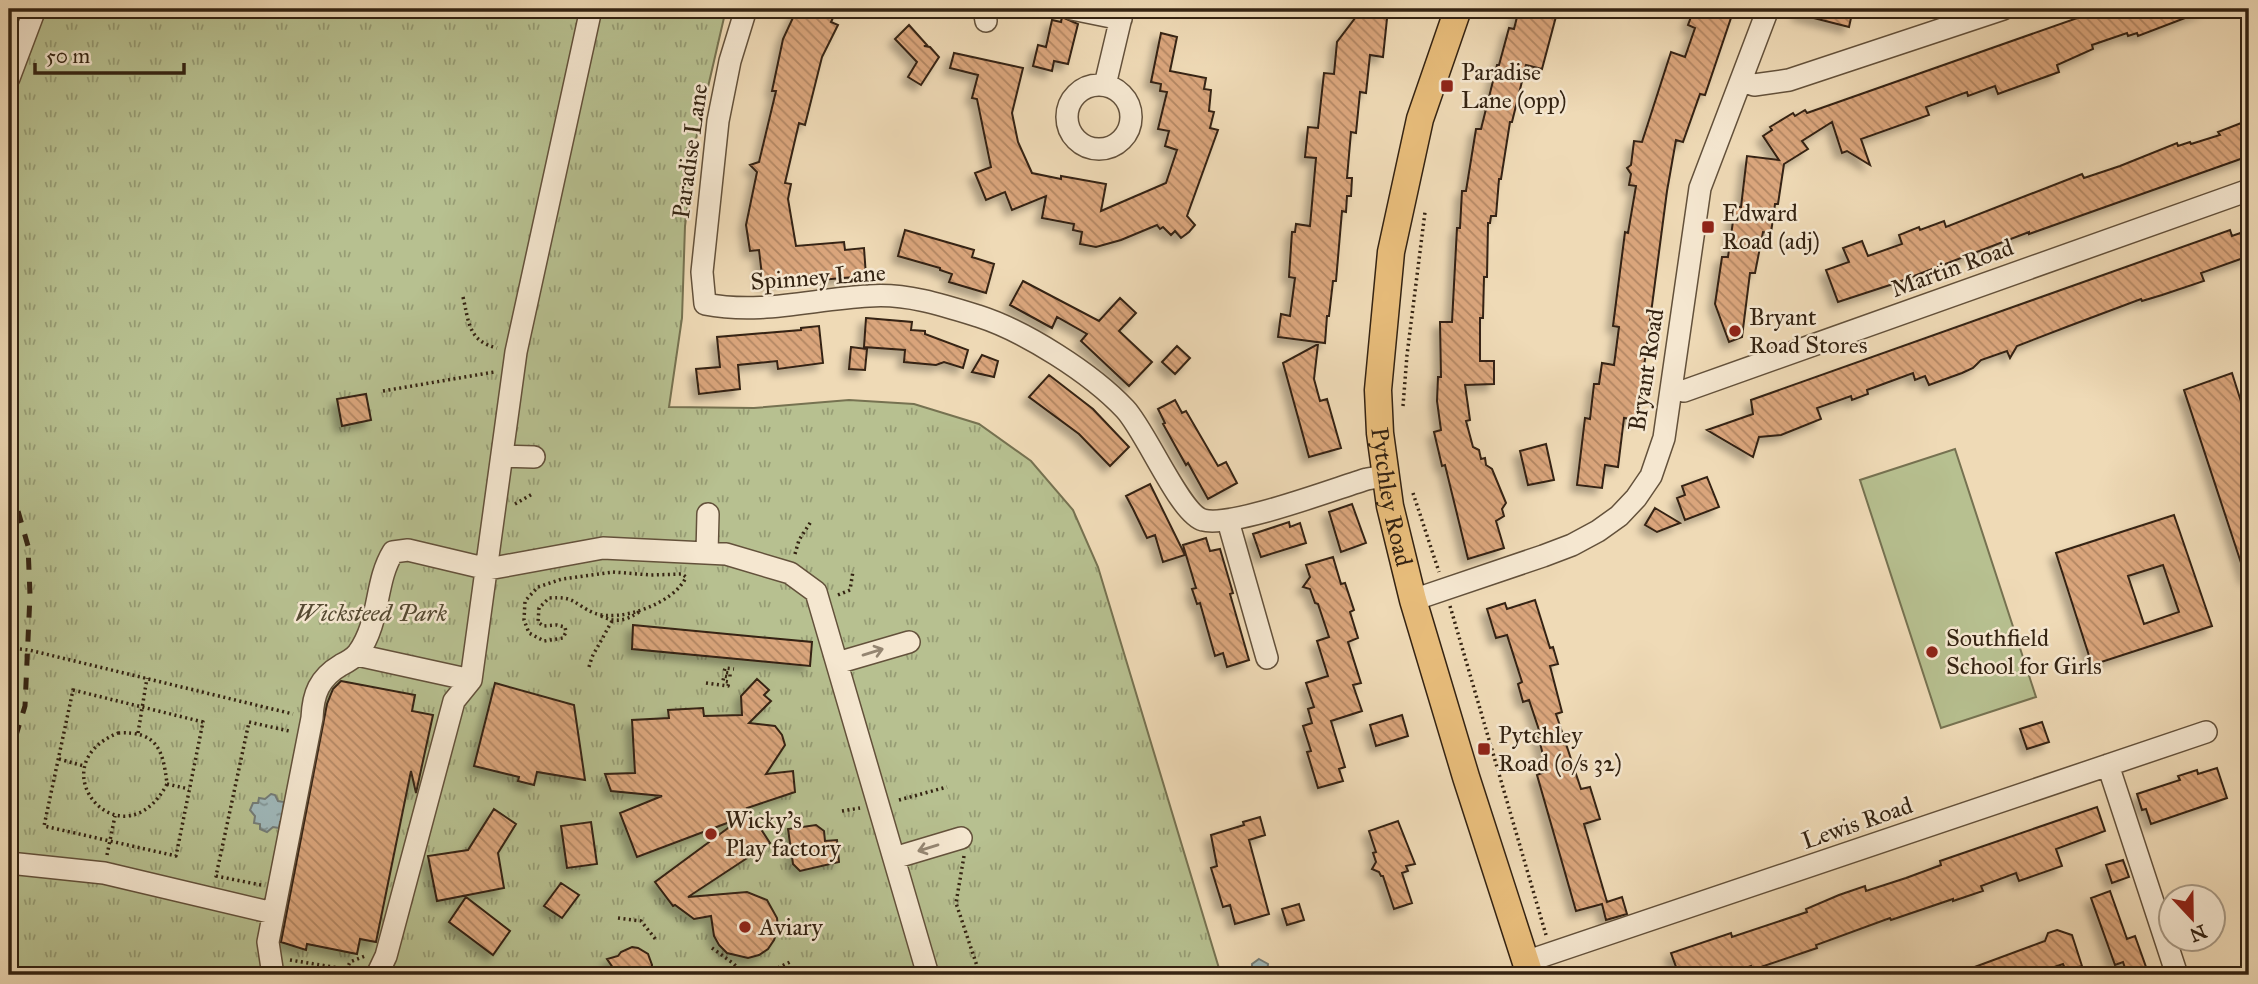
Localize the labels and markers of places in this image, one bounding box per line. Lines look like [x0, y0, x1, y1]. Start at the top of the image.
place label: Paradise Lane (opp) [1461, 57, 1567, 115]
marker: Paradise Lane (opp) [1439, 78, 1455, 94]
place label: Edward Road (adj) [1722, 198, 1820, 256]
marker: Edward Road (adj) [1700, 219, 1716, 235]
place label: Bryant Road Stores [1749, 302, 1867, 360]
marker: Bryant Road Stores [1727, 323, 1743, 339]
place label: Southfield School for Girls [1946, 623, 2102, 681]
marker: Southfield School for Girls [1924, 644, 1940, 660]
place label: Pytchley Road (o/s 32) [1498, 720, 1622, 778]
marker: Pytchley Road (o/s 32) [1476, 741, 1492, 757]
place label: Wicky's Play factory [725, 805, 842, 863]
marker: Wicky's Play factory [703, 826, 719, 842]
place label: Aviary [758, 912, 824, 942]
marker: Aviary [737, 919, 753, 935]

